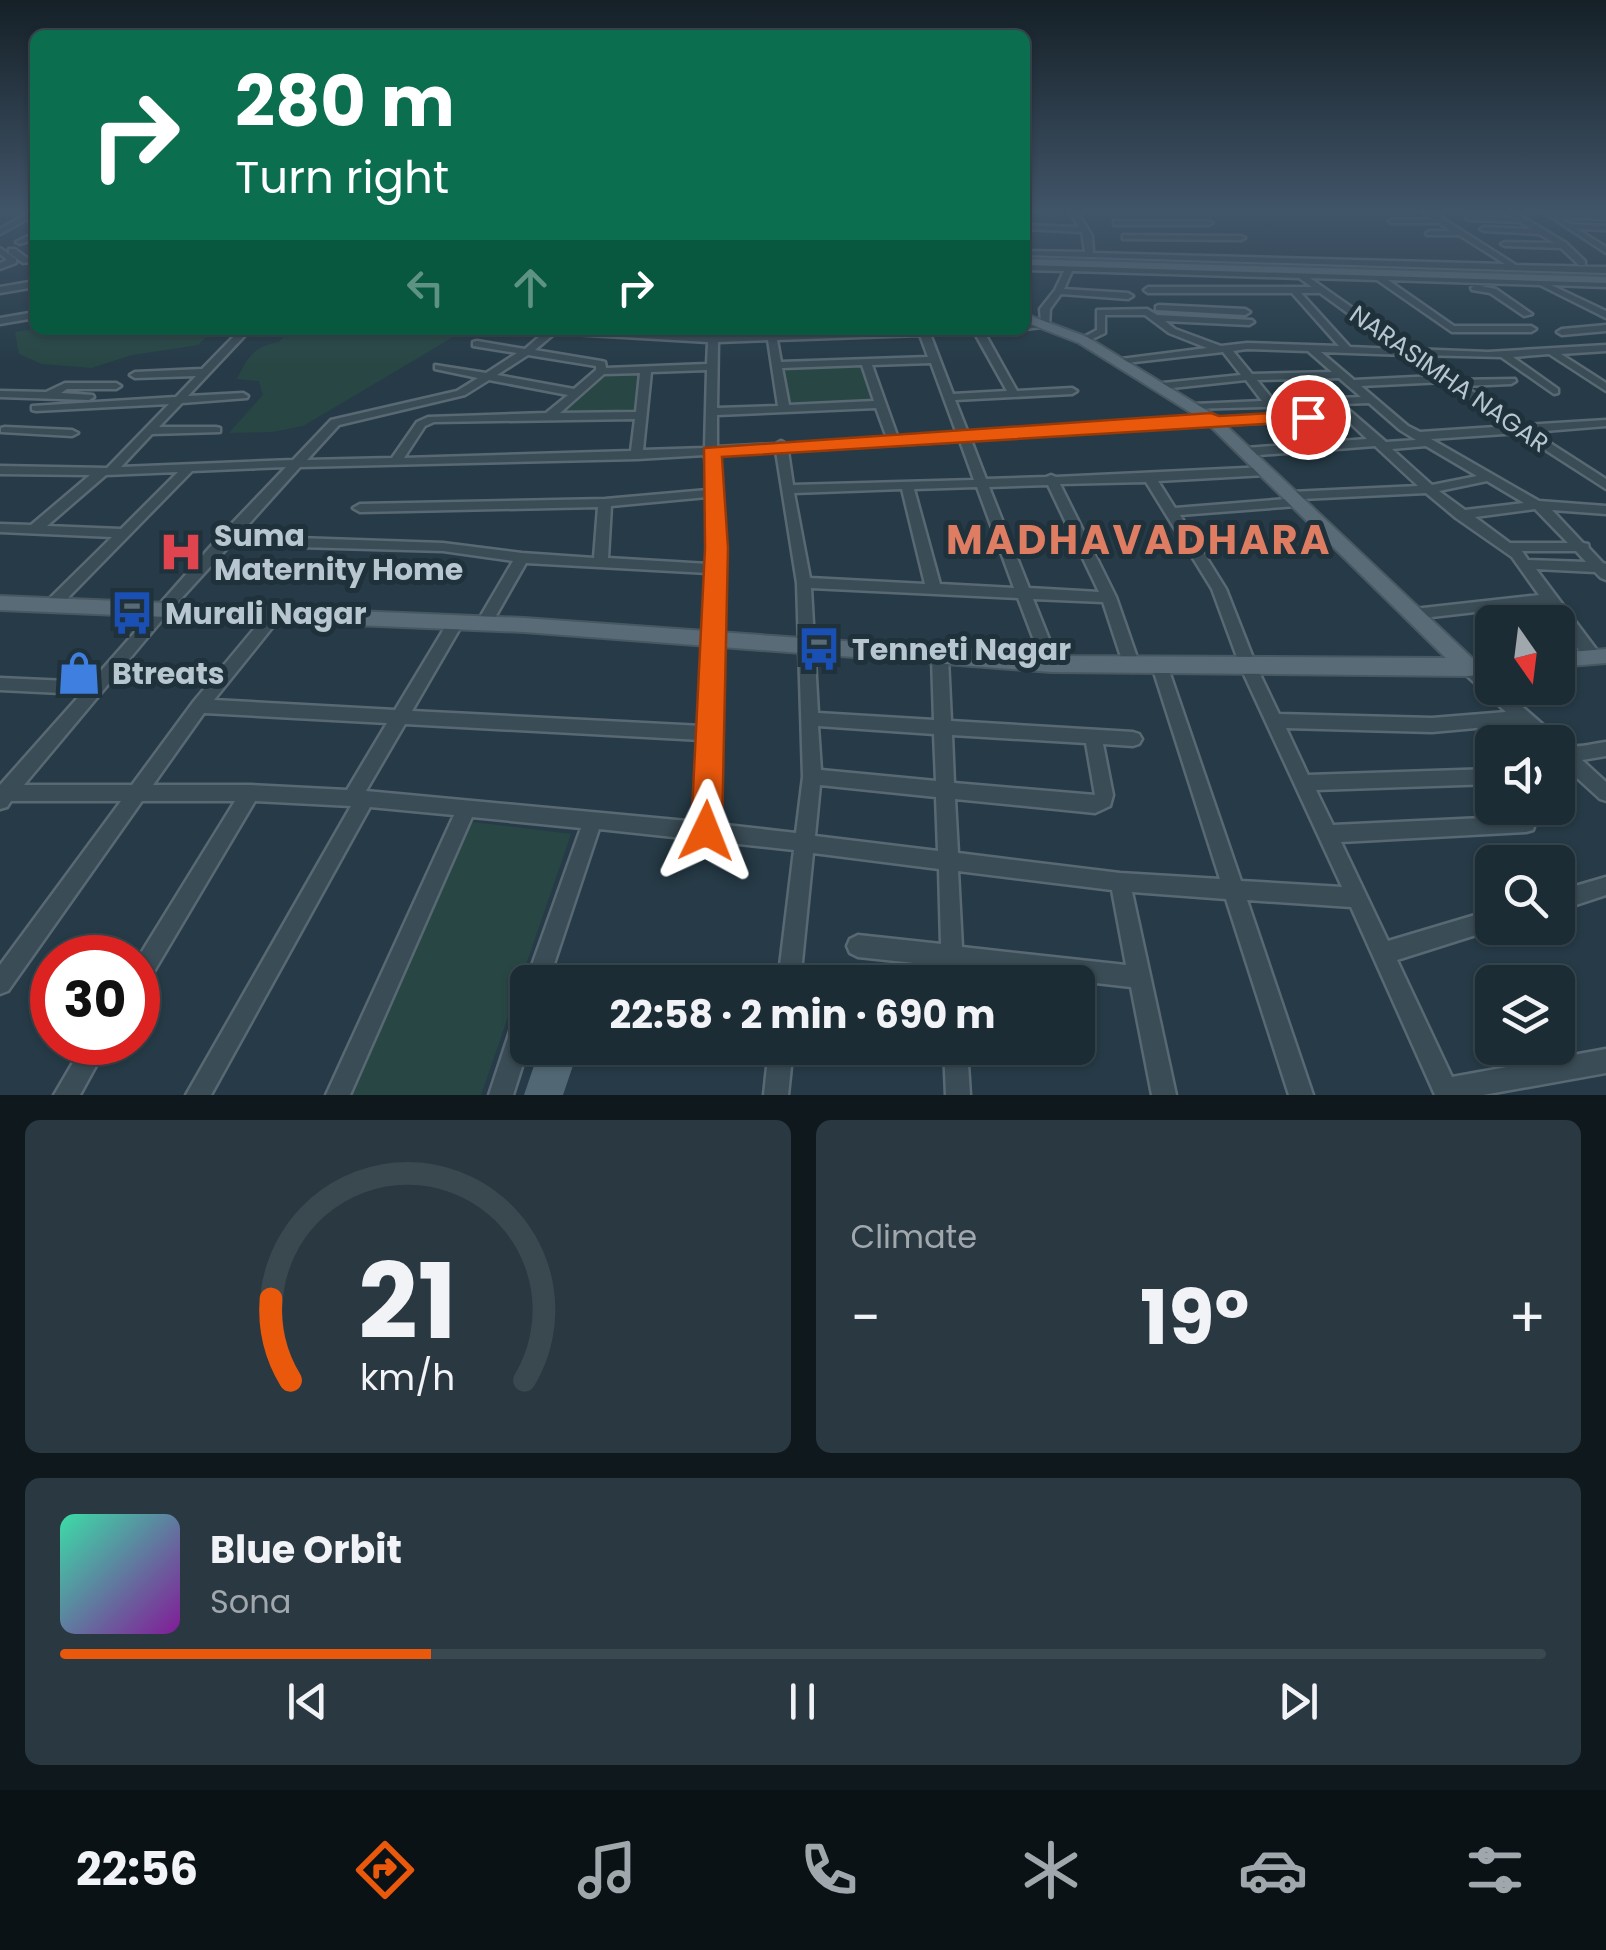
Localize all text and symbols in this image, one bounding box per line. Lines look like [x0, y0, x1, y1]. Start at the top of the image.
text: 280 m [235, 52, 455, 151]
icon: right [70, 70, 200, 200]
text: Turn right [235, 146, 449, 209]
icon: left [398, 260, 453, 315]
icon: ahead [503, 260, 558, 315]
icon: right [608, 260, 663, 315]
street label: NARASIMHA NAGAR [1342, 297, 1556, 461]
pin [1266, 375, 1351, 460]
icon: arrive [1281, 390, 1336, 445]
district label: MADHAVADHARA [946, 512, 1332, 568]
place label: Suma Maternity Home [214, 514, 463, 591]
hospital icon: Suma Maternity Home [157, 528, 205, 576]
bus stop icon: Murali Nagar [108, 589, 156, 637]
place label: Murali Nagar [165, 592, 367, 635]
north arrow [1475, 605, 1575, 705]
map controls [1475, 605, 1575, 1065]
bus stop icon: Tenneti Nagar [795, 625, 843, 673]
place label: Tenneti Nagar [852, 628, 1071, 671]
shop icon: Btreats [55, 649, 103, 697]
place label: Btreats [112, 652, 225, 695]
button: sound [1475, 725, 1575, 825]
position arrow [654, 779, 758, 883]
button: search [1475, 845, 1575, 945]
speed limit sign: 30 [30, 935, 160, 1065]
button: layers [1475, 965, 1575, 1065]
text: 22:58 · 2 min · 690 m [610, 988, 995, 1041]
text: Climate [851, 1214, 977, 1259]
text: 21 [358, 1229, 457, 1374]
text: 19° [1140, 1265, 1249, 1370]
text: − [851, 1279, 881, 1356]
text: + [1508, 1279, 1546, 1356]
text: km/h [360, 1352, 455, 1403]
text: Blue Orbit [210, 1523, 402, 1576]
text: Sona [210, 1579, 291, 1624]
icon: previous [280, 1674, 335, 1729]
icon: pause [775, 1674, 830, 1729]
icon: next [1271, 1674, 1326, 1729]
icon: directions [350, 1835, 420, 1905]
icon: music [572, 1835, 642, 1905]
icon: phone [794, 1835, 864, 1905]
icon: climate [1016, 1835, 1086, 1905]
icon: car [1238, 1835, 1308, 1905]
icon: filters [1460, 1835, 1530, 1905]
text: 22:56 [76, 1838, 198, 1901]

